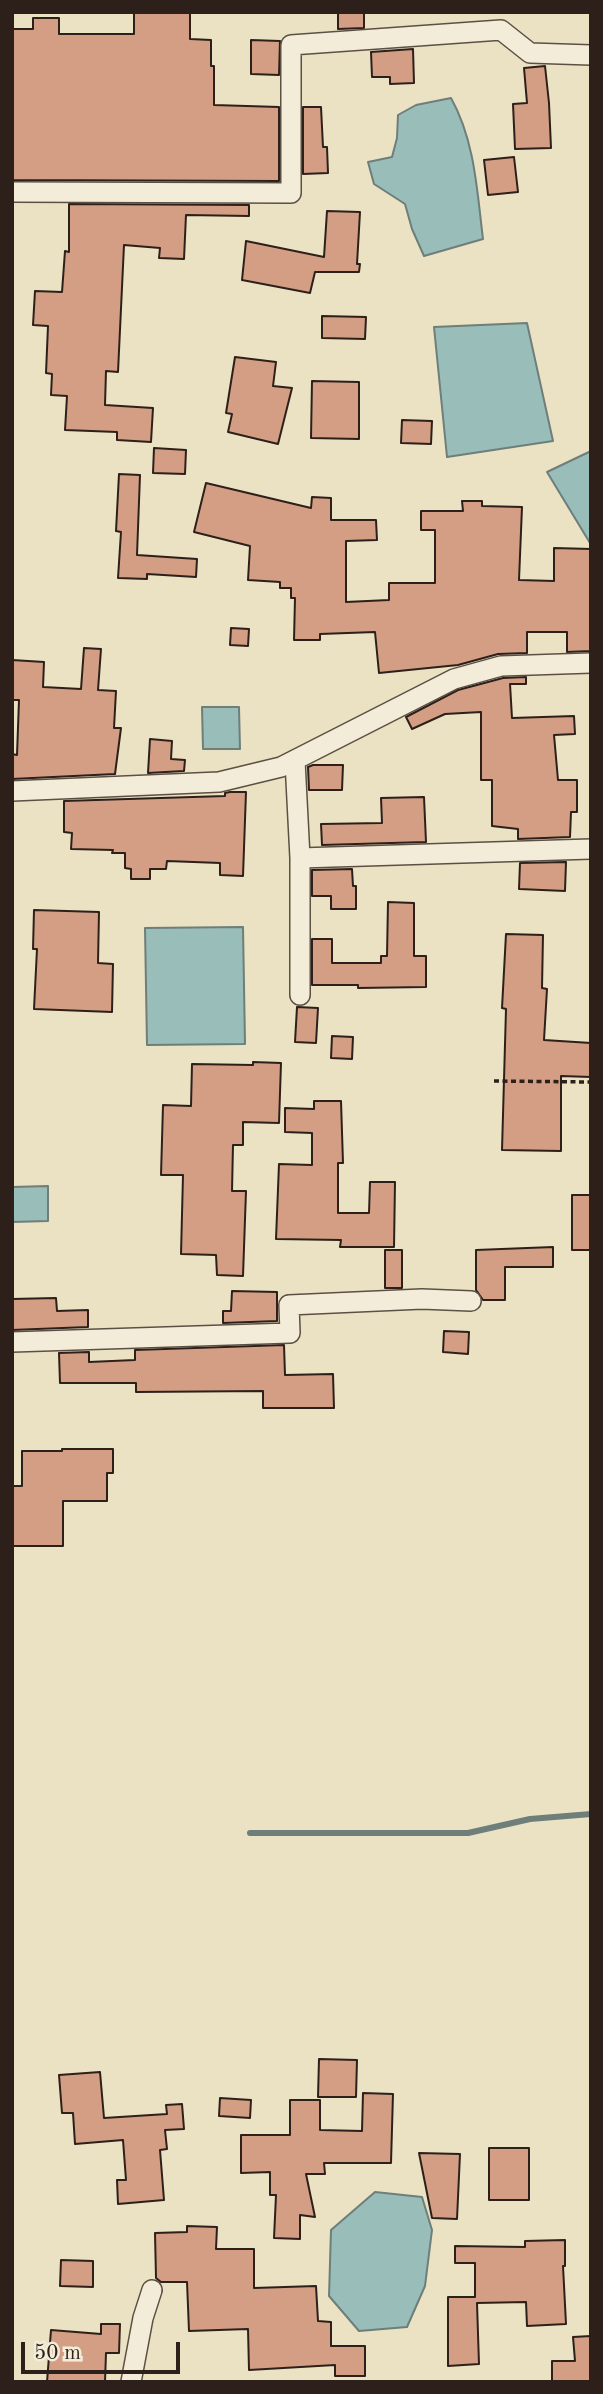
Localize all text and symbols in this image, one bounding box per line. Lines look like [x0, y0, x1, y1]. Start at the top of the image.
scale bar [24, 2328, 184, 2372]
text: 50 m [34, 2343, 81, 2364]

